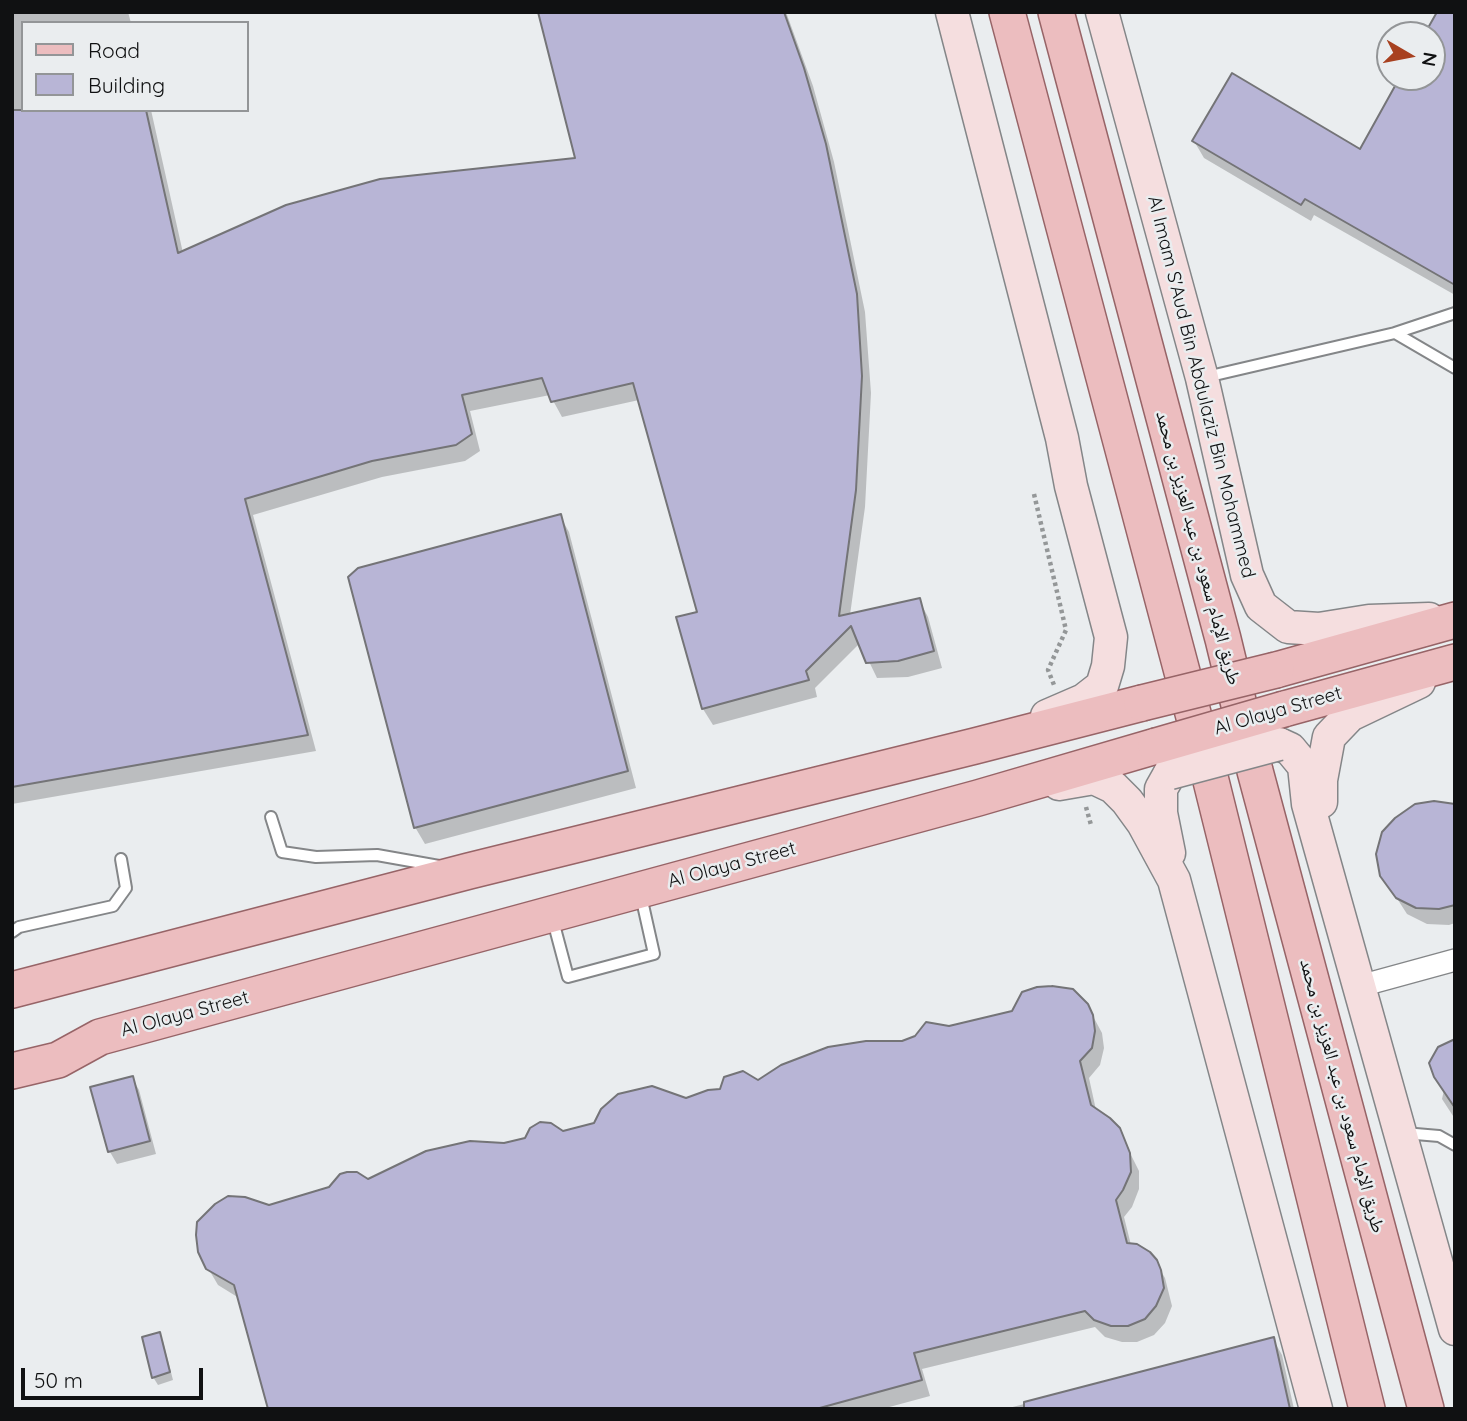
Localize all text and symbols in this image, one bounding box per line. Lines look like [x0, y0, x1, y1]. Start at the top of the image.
legend [21, 21, 248, 112]
north arrow [1376, 21, 1446, 91]
text: Road [88, 37, 140, 63]
text: N [1417, 50, 1443, 68]
text: Building [88, 72, 165, 98]
street label: Al Imam S'Aud Bin Abdulaziz Bin Mohammed [1142, 193, 1260, 581]
street label: طريق الإمام سعود بن عبد العزيز بن محمد [1150, 408, 1246, 688]
street label: Al Olaya Street [1212, 682, 1344, 740]
street label: Al Olaya Street [665, 837, 799, 893]
street label: طريق الإمام سعود بن عبد العزيز بن محمد [1294, 956, 1390, 1236]
street label: Al Olaya Street [118, 986, 252, 1042]
scale bar [24, 1354, 206, 1398]
text: 50 m [34, 1367, 83, 1393]

